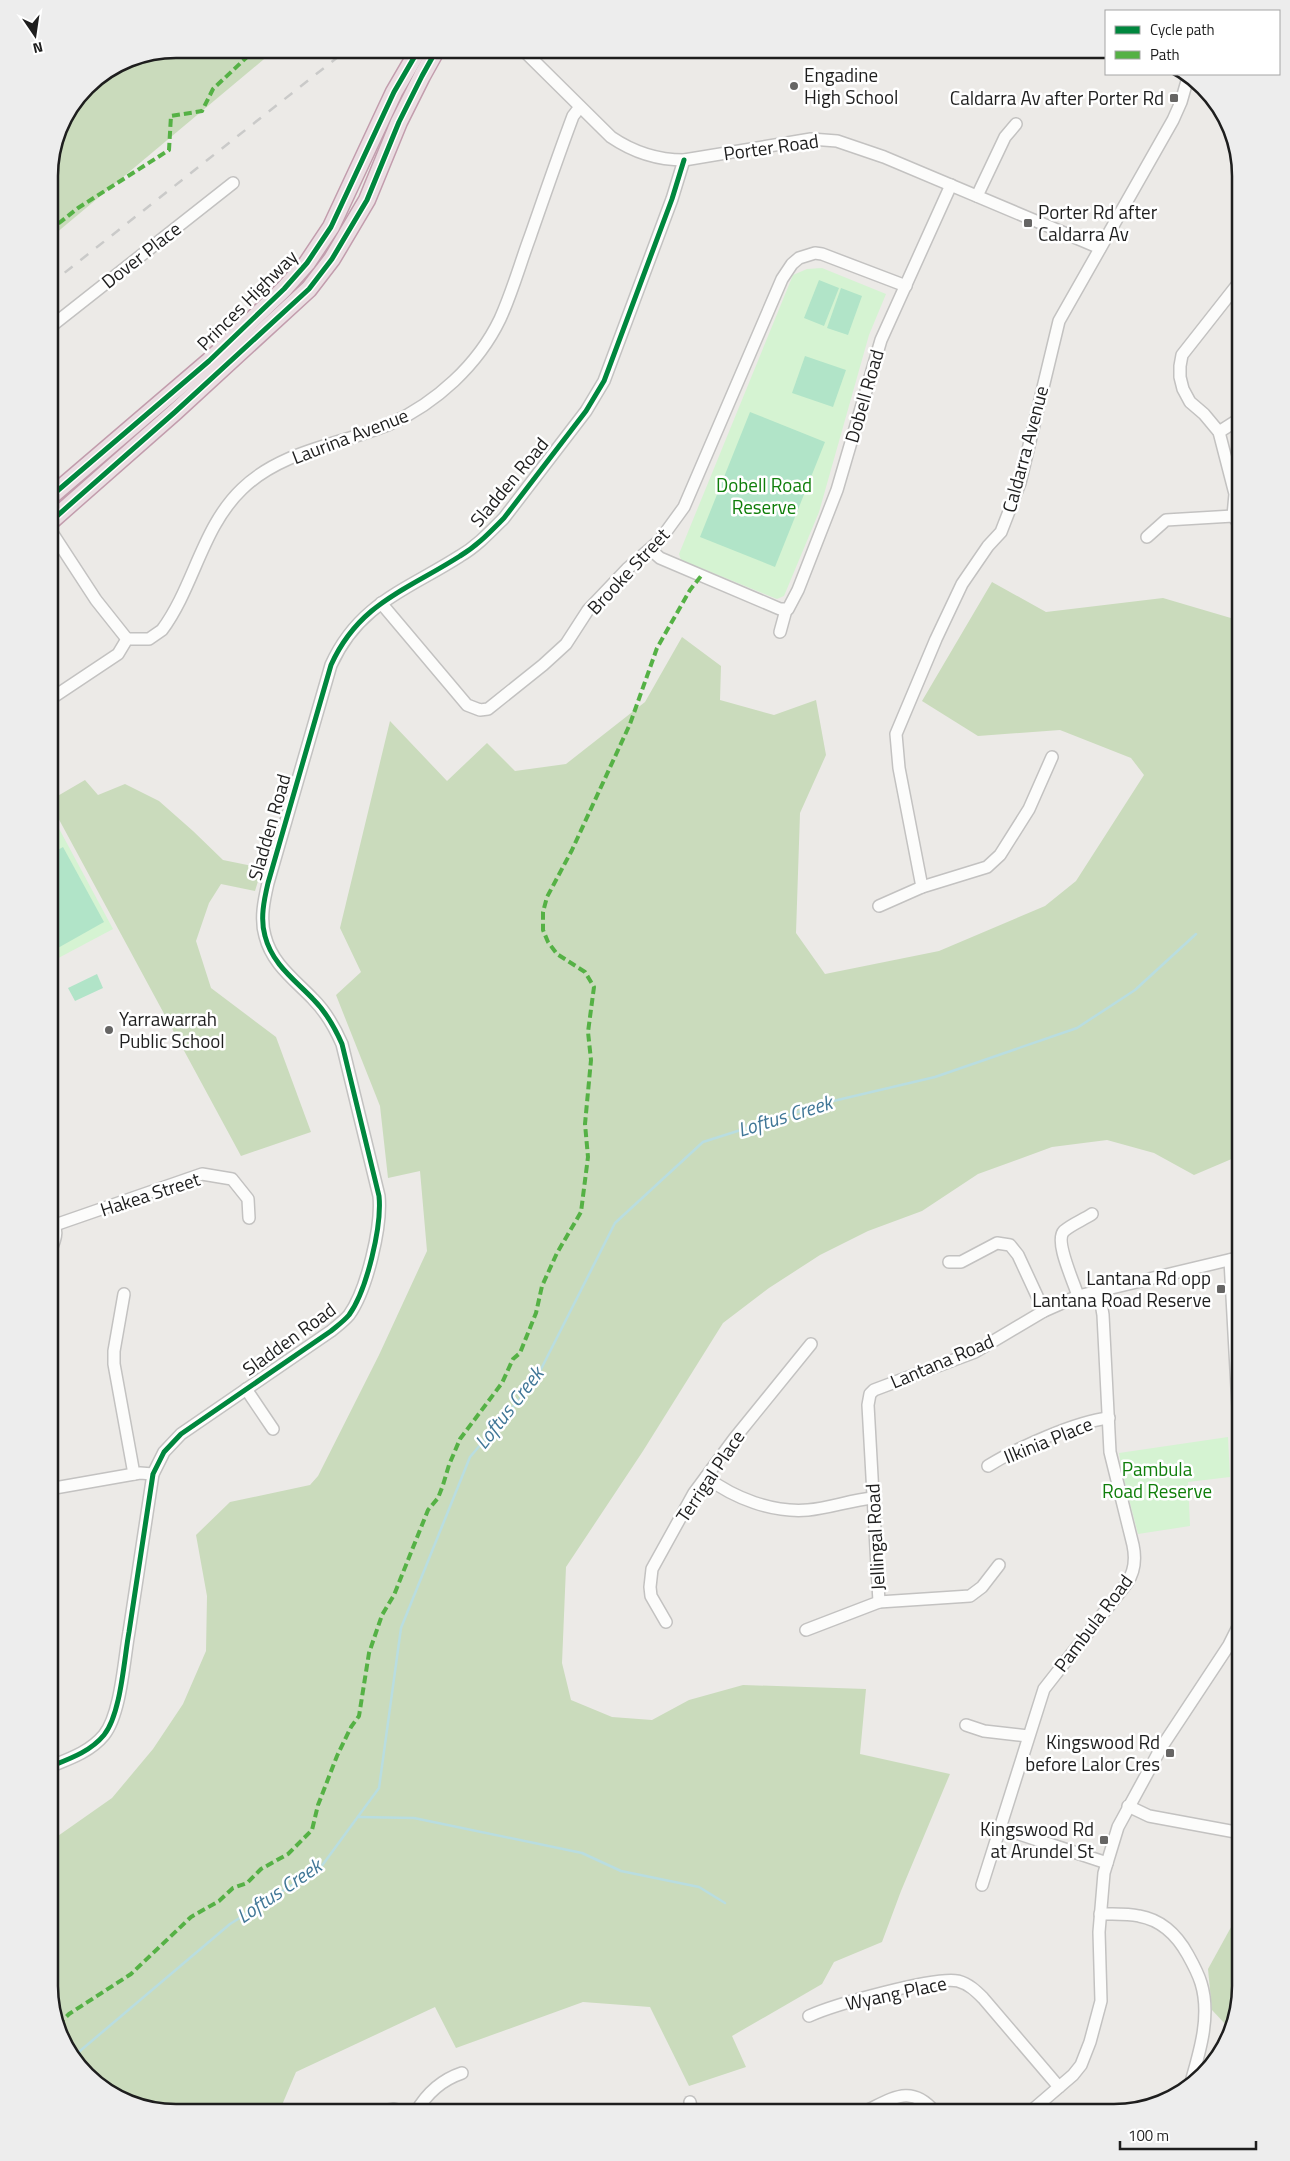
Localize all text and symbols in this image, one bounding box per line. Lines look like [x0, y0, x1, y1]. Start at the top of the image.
north arrow [10, 10, 60, 60]
legend [1105, 10, 1280, 75]
text: Cycle path [1150, 18, 1215, 41]
text: N [31, 37, 45, 59]
text: Path [1150, 43, 1180, 66]
place label: Engadine High School [804, 60, 898, 111]
marker: Engadine High School [788, 80, 800, 92]
place label: Caldarra Av after Porter Rd [950, 83, 1164, 112]
marker: Caldarra Av after Porter Rd [1168, 92, 1180, 104]
street label: Porter Road [721, 125, 820, 168]
place label: Porter Rd after Caldarra Av [1038, 197, 1158, 248]
street label: Dover Place [95, 214, 187, 295]
marker: Porter Rd after Caldarra Av [1022, 217, 1034, 229]
street label: Princes Highway [189, 242, 304, 357]
street label: Dobell Road [836, 346, 891, 446]
street label: Caldarra Avenue [994, 382, 1055, 515]
street label: Laurina Avenue [287, 400, 412, 471]
street label: Sladden Road [462, 430, 555, 533]
park label: Dobell Road Reserve [716, 470, 812, 521]
street label: Brooke Street [580, 520, 676, 621]
street label: Sladden Road [240, 770, 298, 883]
place label: Yarrawarrah Public School [119, 1004, 225, 1055]
marker: Yarrawarrah Public School [103, 1024, 115, 1036]
water label: Loftus Creek [734, 1086, 838, 1145]
street label: Hakea Street [96, 1164, 204, 1223]
place label: Lantana Rd opp Lantana Road Reserve [1032, 1263, 1211, 1314]
marker: Lantana Rd opp Lantana Road Reserve [1215, 1283, 1227, 1295]
street label: Sladden Road [236, 1295, 341, 1382]
street label: Lantana Road [886, 1326, 998, 1395]
water label: Loftus Creek [466, 1358, 552, 1456]
street label: Ilkinia Place [999, 1409, 1097, 1470]
street label: Terrigal Place [668, 1424, 751, 1528]
park label: Pambula Road Reserve [1102, 1454, 1212, 1505]
street label: Jellingal Road [857, 1483, 892, 1591]
street label: Pambula Road [1046, 1568, 1139, 1678]
place label: Kingswood Rd before Lalor Cres [1025, 1727, 1160, 1778]
marker: Kingswood Rd before Lalor Cres [1164, 1747, 1176, 1759]
place label: Kingswood Rd at Arundel St [980, 1814, 1094, 1865]
marker: Kingswood Rd at Arundel St [1098, 1834, 1110, 1846]
water label: Loftus Creek [230, 1849, 329, 1931]
street label: Wyang Place [843, 1968, 949, 2017]
scale bar [1120, 2118, 1256, 2150]
text: 100 m [1128, 2124, 1169, 2147]

